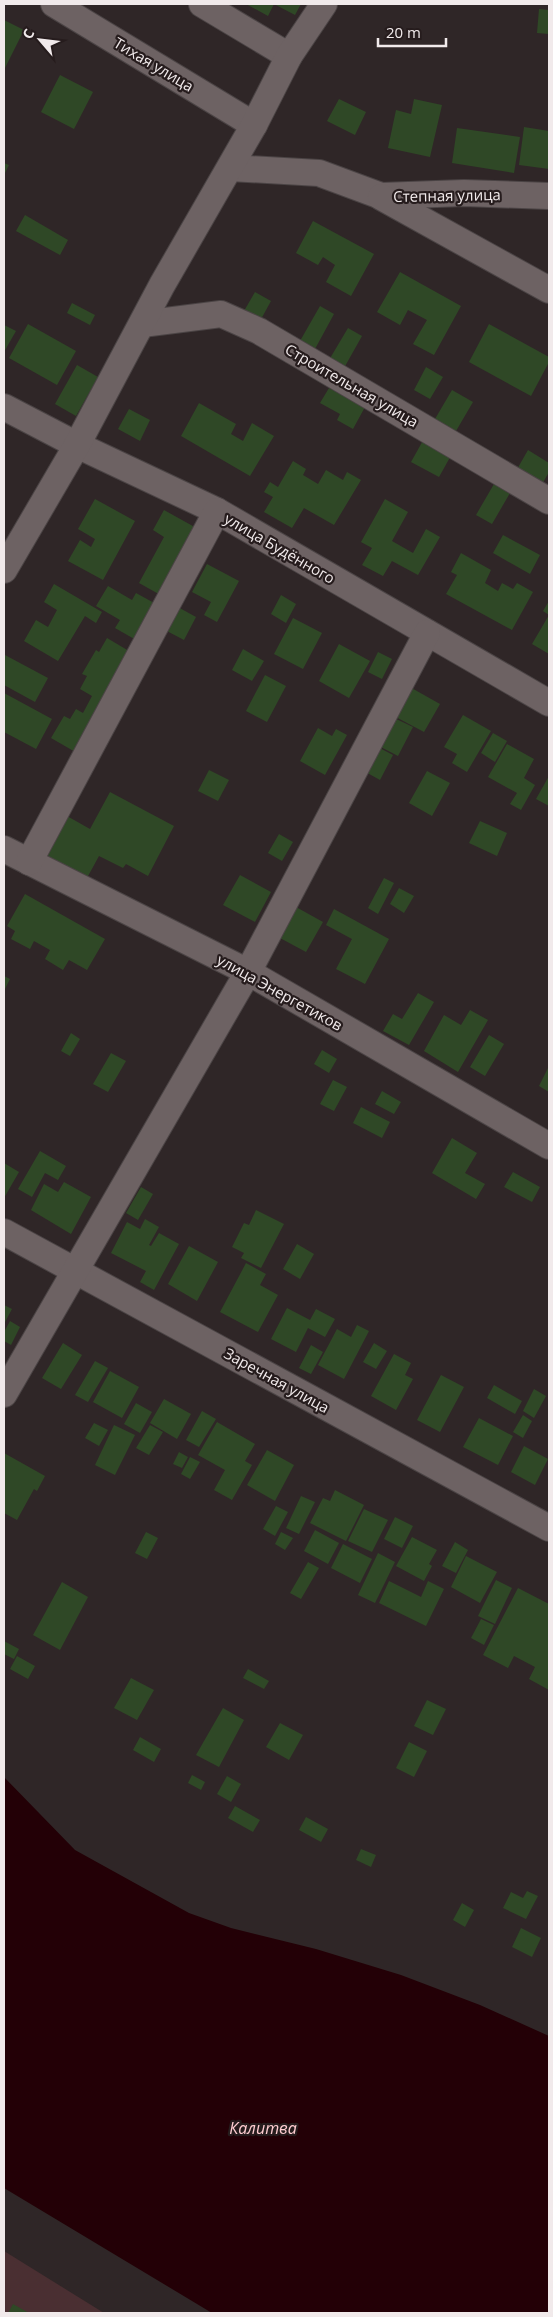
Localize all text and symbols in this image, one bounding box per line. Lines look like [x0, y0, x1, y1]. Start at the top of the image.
north arrow [15, 15, 65, 65]
scale bar [378, 15, 446, 47]
text: 20 m [386, 22, 421, 42]
text: С [18, 25, 39, 42]
street label: Тихая улица [110, 32, 198, 96]
street label: Степная улица [393, 184, 501, 206]
street label: Строительная улица [282, 339, 422, 431]
street label: улица Будённого [221, 508, 339, 588]
street label: улица Энергетиков [214, 949, 346, 1035]
street label: Заречная улица [221, 1343, 333, 1417]
water label: Калитва [229, 2117, 297, 2139]

